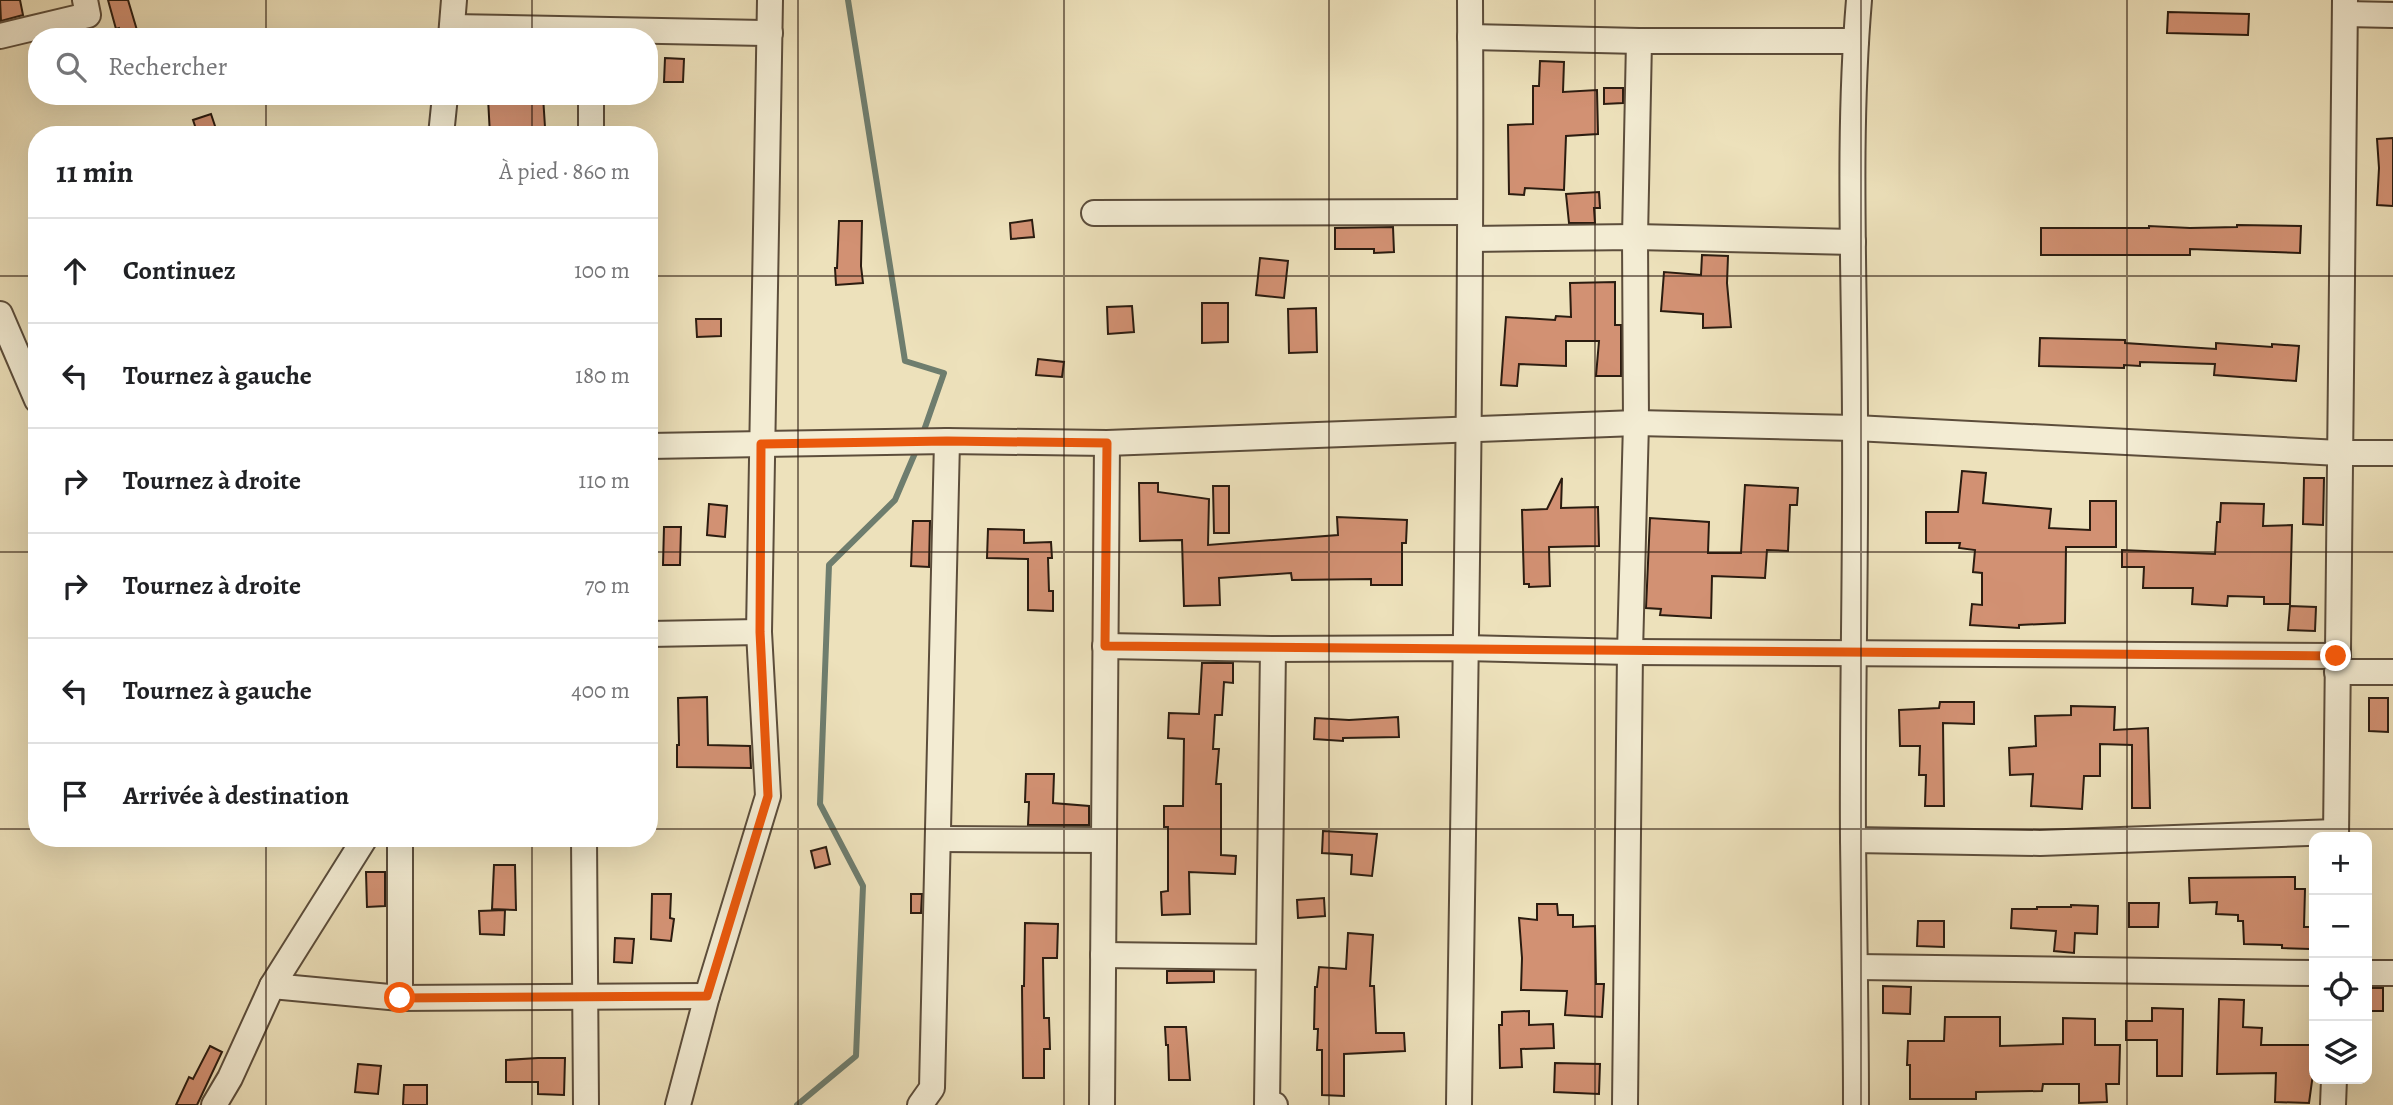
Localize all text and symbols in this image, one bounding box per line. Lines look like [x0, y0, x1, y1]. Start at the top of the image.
search box [28, 28, 658, 105]
icon: search [52, 48, 90, 86]
text: Rechercher [108, 49, 228, 84]
text: 11 min [56, 152, 133, 192]
text: À pied · 860 m [499, 156, 630, 187]
icon: ahead [56, 252, 94, 290]
text: Continuez [123, 253, 236, 288]
text: 100 m [574, 255, 630, 286]
icon: left [56, 357, 94, 395]
text: Tournez à gauche [123, 358, 312, 393]
text: 180 m [575, 360, 630, 391]
icon: right [56, 462, 94, 500]
text: Tournez à droite [123, 463, 301, 498]
text: 110 m [578, 465, 630, 496]
icon: right [56, 567, 94, 605]
text: Tournez à droite [123, 568, 301, 603]
text: 70 m [584, 570, 630, 601]
route end [2320, 640, 2351, 671]
icon: left [56, 672, 94, 710]
text: Tournez à gauche [123, 673, 312, 708]
text: 400 m [571, 675, 630, 706]
icon: arrive [56, 777, 94, 815]
text: Arrivée à destination [123, 778, 349, 813]
map controls [2309, 832, 2372, 1084]
button: + [2309, 832, 2372, 895]
button: − [2309, 895, 2372, 958]
button: locate [2309, 958, 2372, 1021]
route start [384, 982, 415, 1013]
button: layers [2309, 1021, 2372, 1084]

